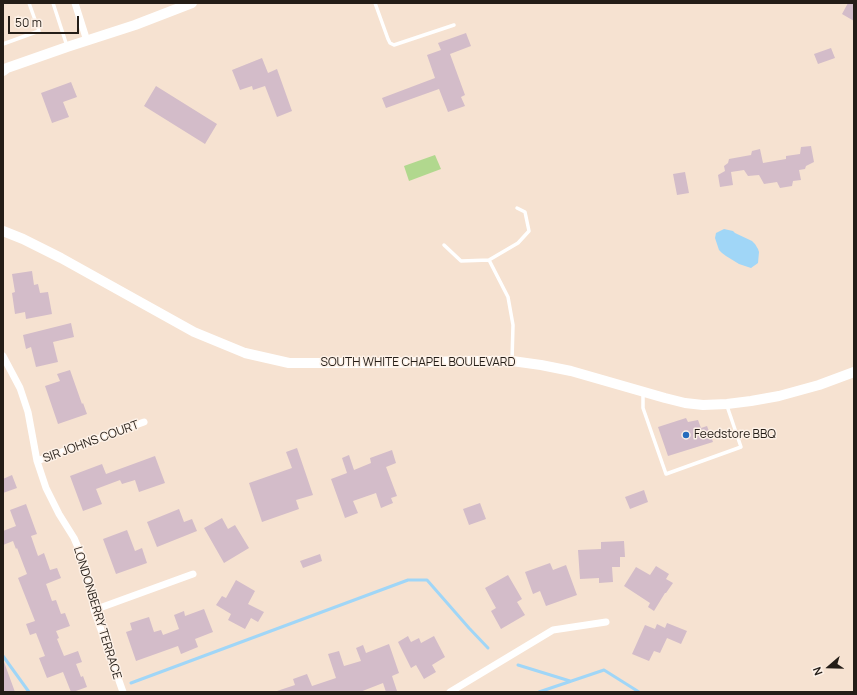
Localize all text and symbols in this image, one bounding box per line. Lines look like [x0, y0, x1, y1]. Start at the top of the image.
scale bar [10, 8, 81, 34]
text: 50 m [15, 14, 42, 31]
street label: SOUTH WHITE CHAPEL BOULEVARD [321, 356, 515, 370]
street label: SIR JOHNS COURT [41, 418, 141, 466]
place label: Feedstore BBQ [694, 428, 776, 442]
marker: Feedstore BBQ [681, 430, 691, 440]
street label: LONDONBERRY TERRACE [70, 545, 124, 681]
north arrow [809, 647, 849, 687]
text: N [809, 665, 826, 678]

